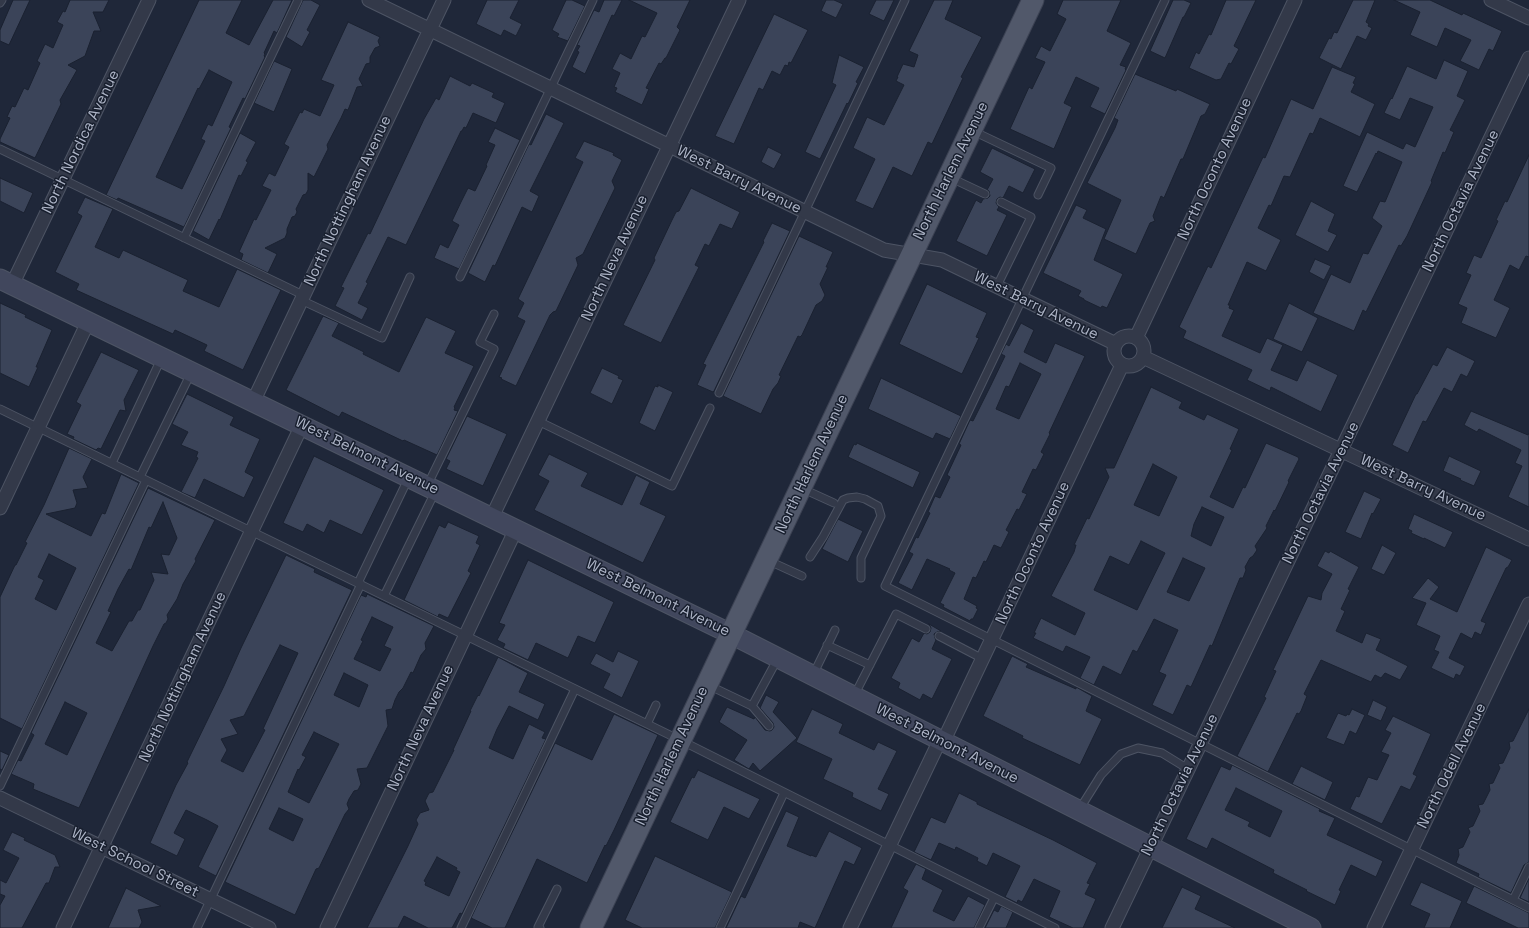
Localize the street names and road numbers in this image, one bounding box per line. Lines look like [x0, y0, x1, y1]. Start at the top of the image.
street label: North Nordica Avenue [38, 67, 124, 217]
street label: North Oconto Avenue [1174, 95, 1256, 243]
street label: North Harlem Avenue [910, 99, 992, 243]
street label: North Nottingham Avenue [301, 113, 395, 289]
street label: North Octavia Avenue [1419, 127, 1503, 275]
street label: West Barry Avenue [674, 142, 804, 218]
street label: North Neva Avenue [578, 192, 652, 324]
street label: West Barry Avenue [971, 268, 1101, 344]
street label: North Harlem Avenue [772, 392, 852, 536]
street label: West Belmont Avenue [292, 413, 442, 499]
street label: North Octavia Avenue [1279, 419, 1363, 567]
street label: West Barry Avenue [1358, 451, 1488, 525]
street label: North Oconto Avenue [992, 479, 1074, 627]
street label: West Belmont Avenue [583, 555, 733, 641]
street label: North Nottingham Avenue [136, 589, 230, 765]
street label: North Neva Avenue [384, 662, 458, 794]
street label: North Harlem Avenue [632, 684, 712, 828]
street label: West Belmont Avenue [873, 700, 1021, 788]
street label: North Odell Avenue [1414, 700, 1490, 832]
street label: North Octavia Avenue [1138, 711, 1222, 859]
street label: West School Street [68, 824, 202, 902]

